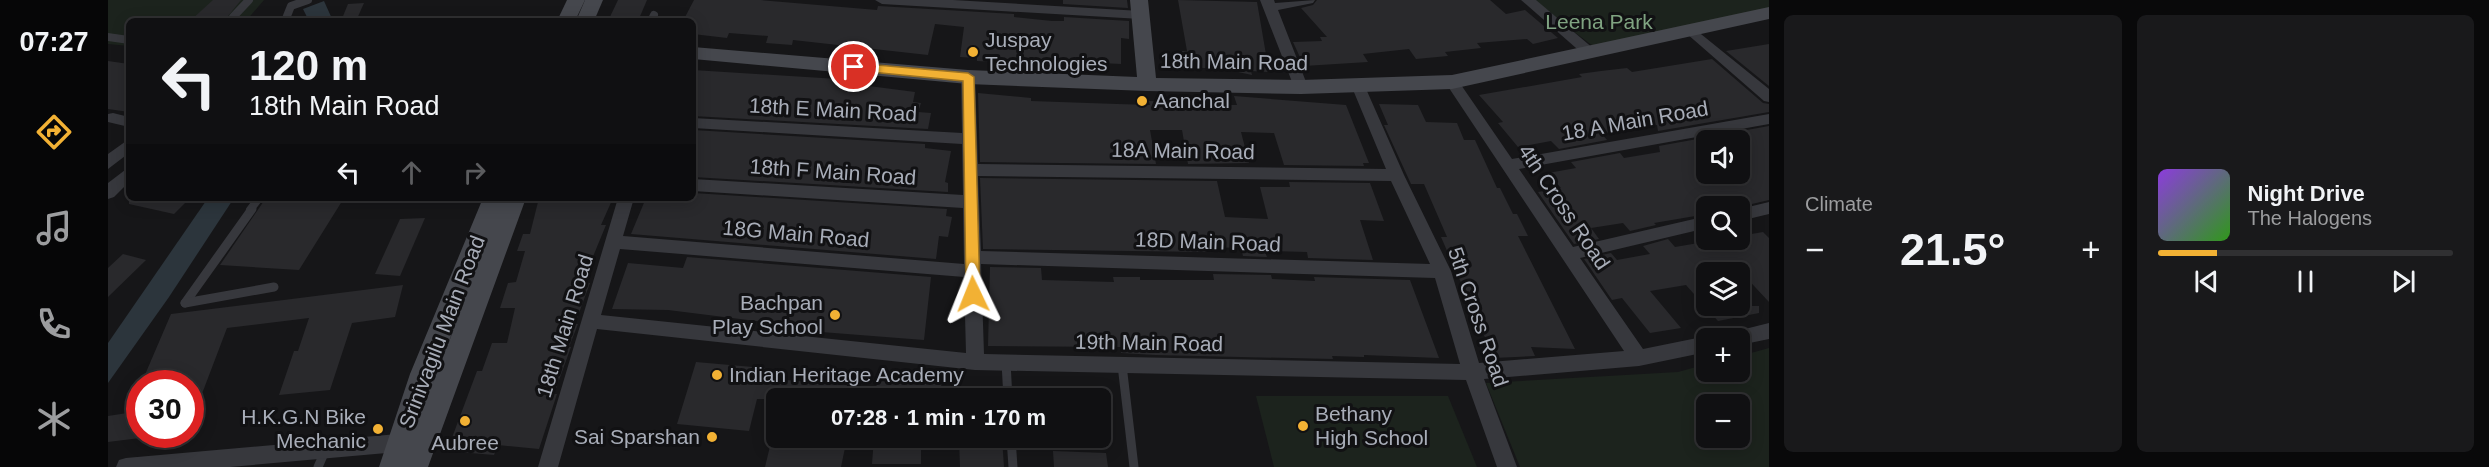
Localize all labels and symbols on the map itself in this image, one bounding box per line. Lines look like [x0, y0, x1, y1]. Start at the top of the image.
park label: Leena Park [1545, 10, 1653, 33]
place label: Juspay Technologies [985, 28, 1108, 75]
pin [828, 41, 879, 92]
marker: Juspay Technologies [966, 45, 980, 59]
street label: 18th Main Road [1160, 49, 1308, 74]
place label: Aanchal [1154, 89, 1230, 112]
street label: 18th E Main Road [748, 94, 918, 125]
marker: Aanchal [1135, 94, 1149, 108]
street label: 18 A Main Road [1560, 96, 1710, 145]
street label: 18A Main Road [1111, 138, 1255, 163]
street label: 4th Cross Road [1514, 140, 1615, 274]
street label: 18th F Main Road [749, 154, 917, 189]
street label: 18G Main Road [722, 216, 870, 251]
street label: 18D Main Road [1135, 227, 1281, 256]
street label: Srinivagilu Main Road [394, 232, 489, 431]
street label: 5th Cross Road [1444, 244, 1513, 390]
street label: 18th Main Road [532, 252, 597, 400]
position arrow [941, 262, 1005, 326]
place label: Bachpan Play School [712, 291, 823, 338]
marker: Bachpan Play School [828, 308, 842, 322]
street label: 19th Main Road [1075, 330, 1223, 355]
place label: Indian Heritage Academy [729, 363, 964, 386]
marker: Indian Heritage Academy [710, 368, 724, 382]
speed limit sign: 30 [126, 370, 204, 448]
place label: Bethany High School [1315, 402, 1428, 449]
place label: H.K.G.N Bike Mechanic [241, 405, 366, 452]
marker: Aubree [458, 414, 472, 428]
marker: Bethany High School [1296, 419, 1310, 433]
marker: H.K.G.N Bike Mechanic [371, 422, 385, 436]
place label: Sai Sparshan [574, 425, 700, 448]
marker: Sai Sparshan [705, 430, 719, 444]
place label: Aubree [431, 431, 499, 454]

